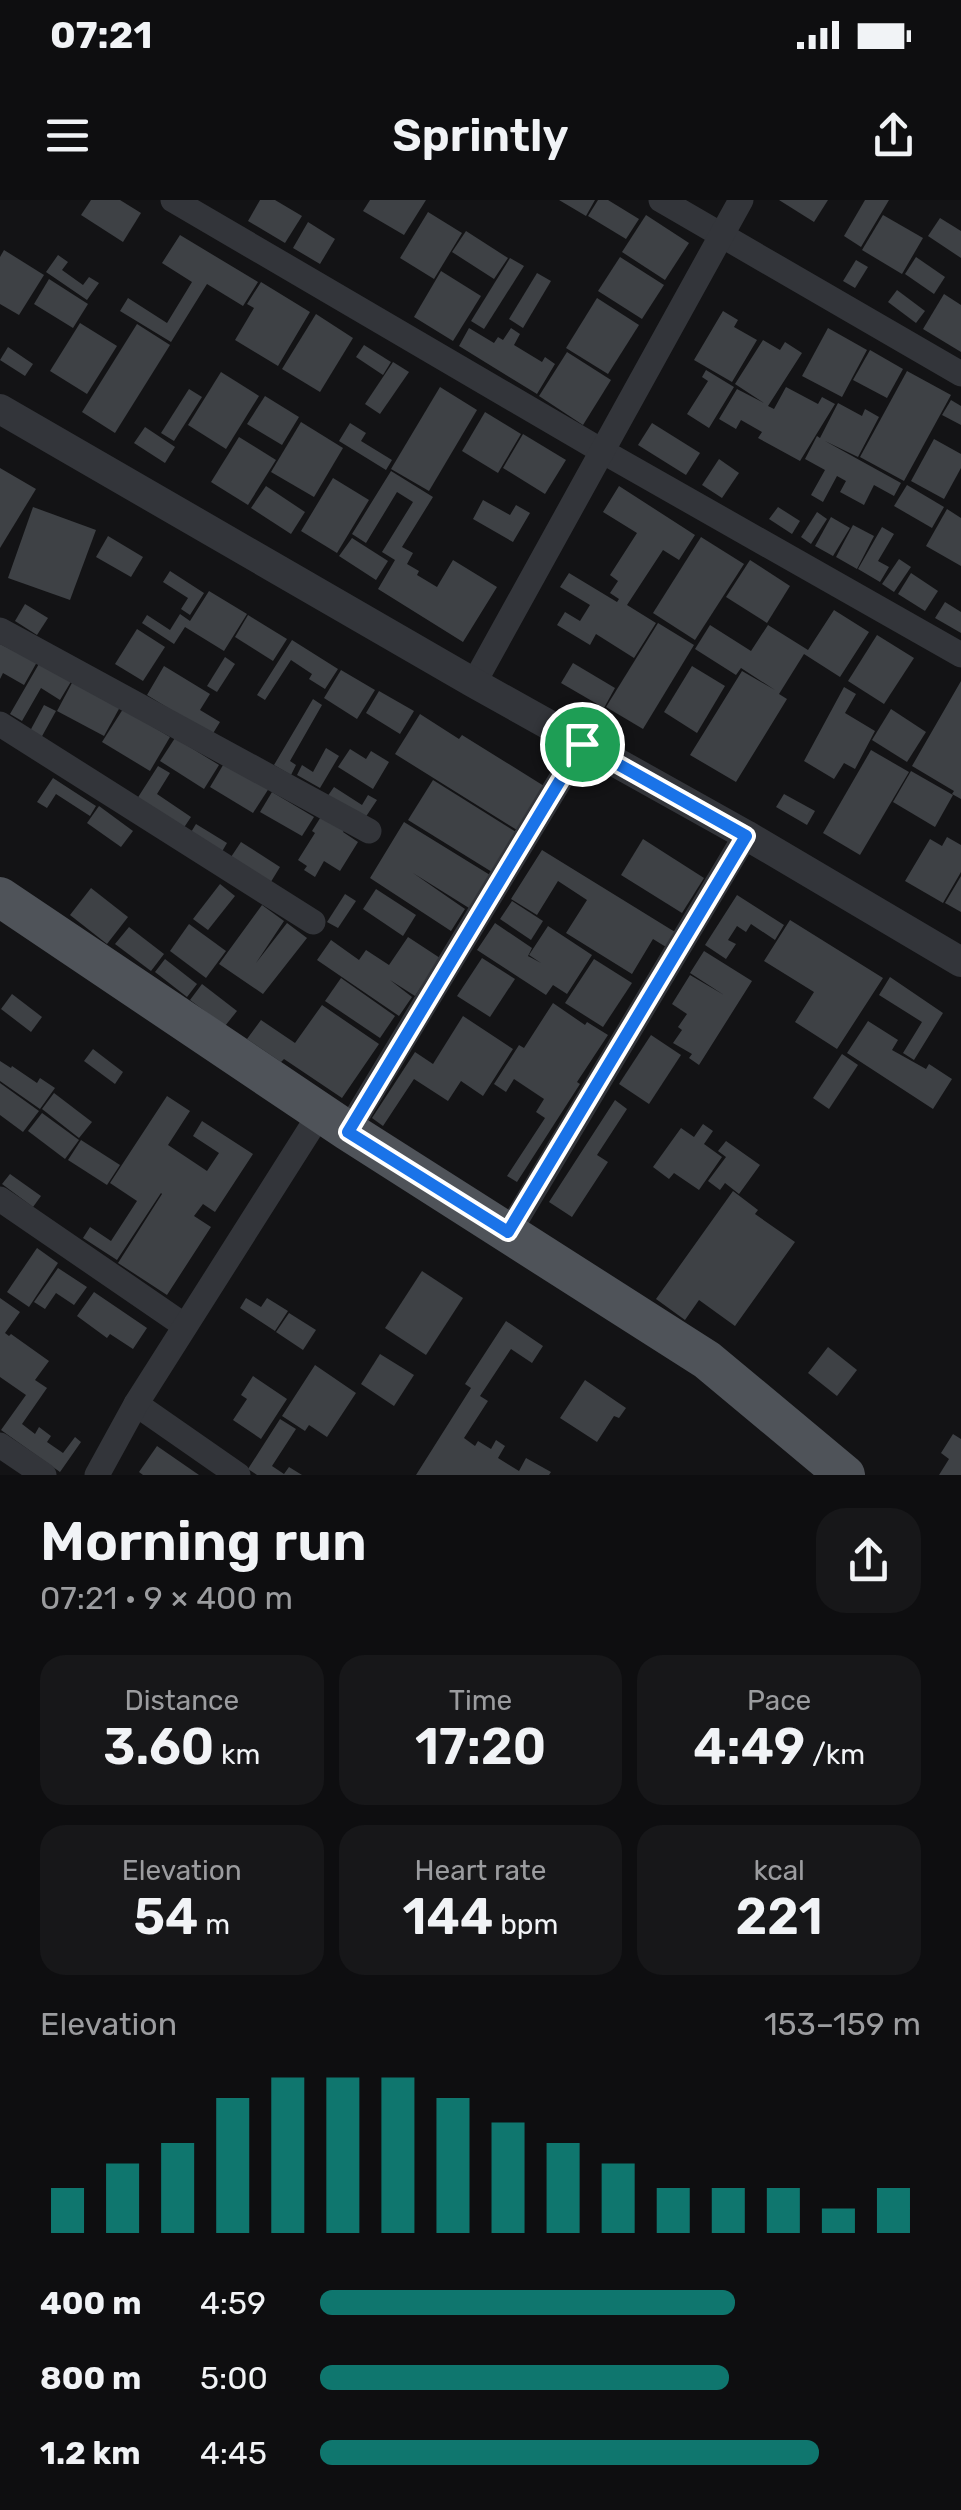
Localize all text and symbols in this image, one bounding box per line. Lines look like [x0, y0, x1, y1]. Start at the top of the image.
text: 07:21 [50, 12, 152, 58]
icon: menu [40, 108, 95, 163]
icon: share [866, 108, 921, 163]
text: Sprintly [392, 109, 569, 162]
pin [540, 702, 625, 787]
icon: arrive [555, 717, 610, 772]
button: share [816, 1508, 921, 1613]
text: Morning run [40, 1509, 367, 1574]
text: 07:21 · 9 × 400 m [40, 1579, 293, 1617]
text: Distance [124, 1684, 239, 1717]
text: Time [449, 1684, 512, 1717]
text: Pace [747, 1684, 811, 1717]
text: 3.60 [103, 1717, 214, 1777]
text: 17:20 [415, 1717, 546, 1777]
text: 4:49 [693, 1717, 805, 1777]
text: km [214, 1738, 260, 1771]
text: /km [805, 1738, 865, 1771]
text: Elevation [122, 1854, 242, 1887]
text: Heart rate [415, 1854, 546, 1887]
text: kcal [753, 1854, 805, 1887]
text: 54 [133, 1887, 198, 1947]
text: 144 [403, 1887, 493, 1947]
text: 221 [735, 1887, 823, 1947]
text: m [198, 1908, 230, 1941]
text: bpm [493, 1908, 558, 1941]
text: Elevation [40, 2005, 177, 2043]
text: 153–159 m [764, 2005, 921, 2043]
text: 400 m [40, 2284, 142, 2322]
text: 4:59 [200, 2284, 266, 2322]
text: 800 m [40, 2359, 141, 2397]
text: 5:00 [200, 2359, 268, 2397]
text: 1.2 km [40, 2434, 141, 2472]
text: 4:45 [200, 2434, 267, 2472]

